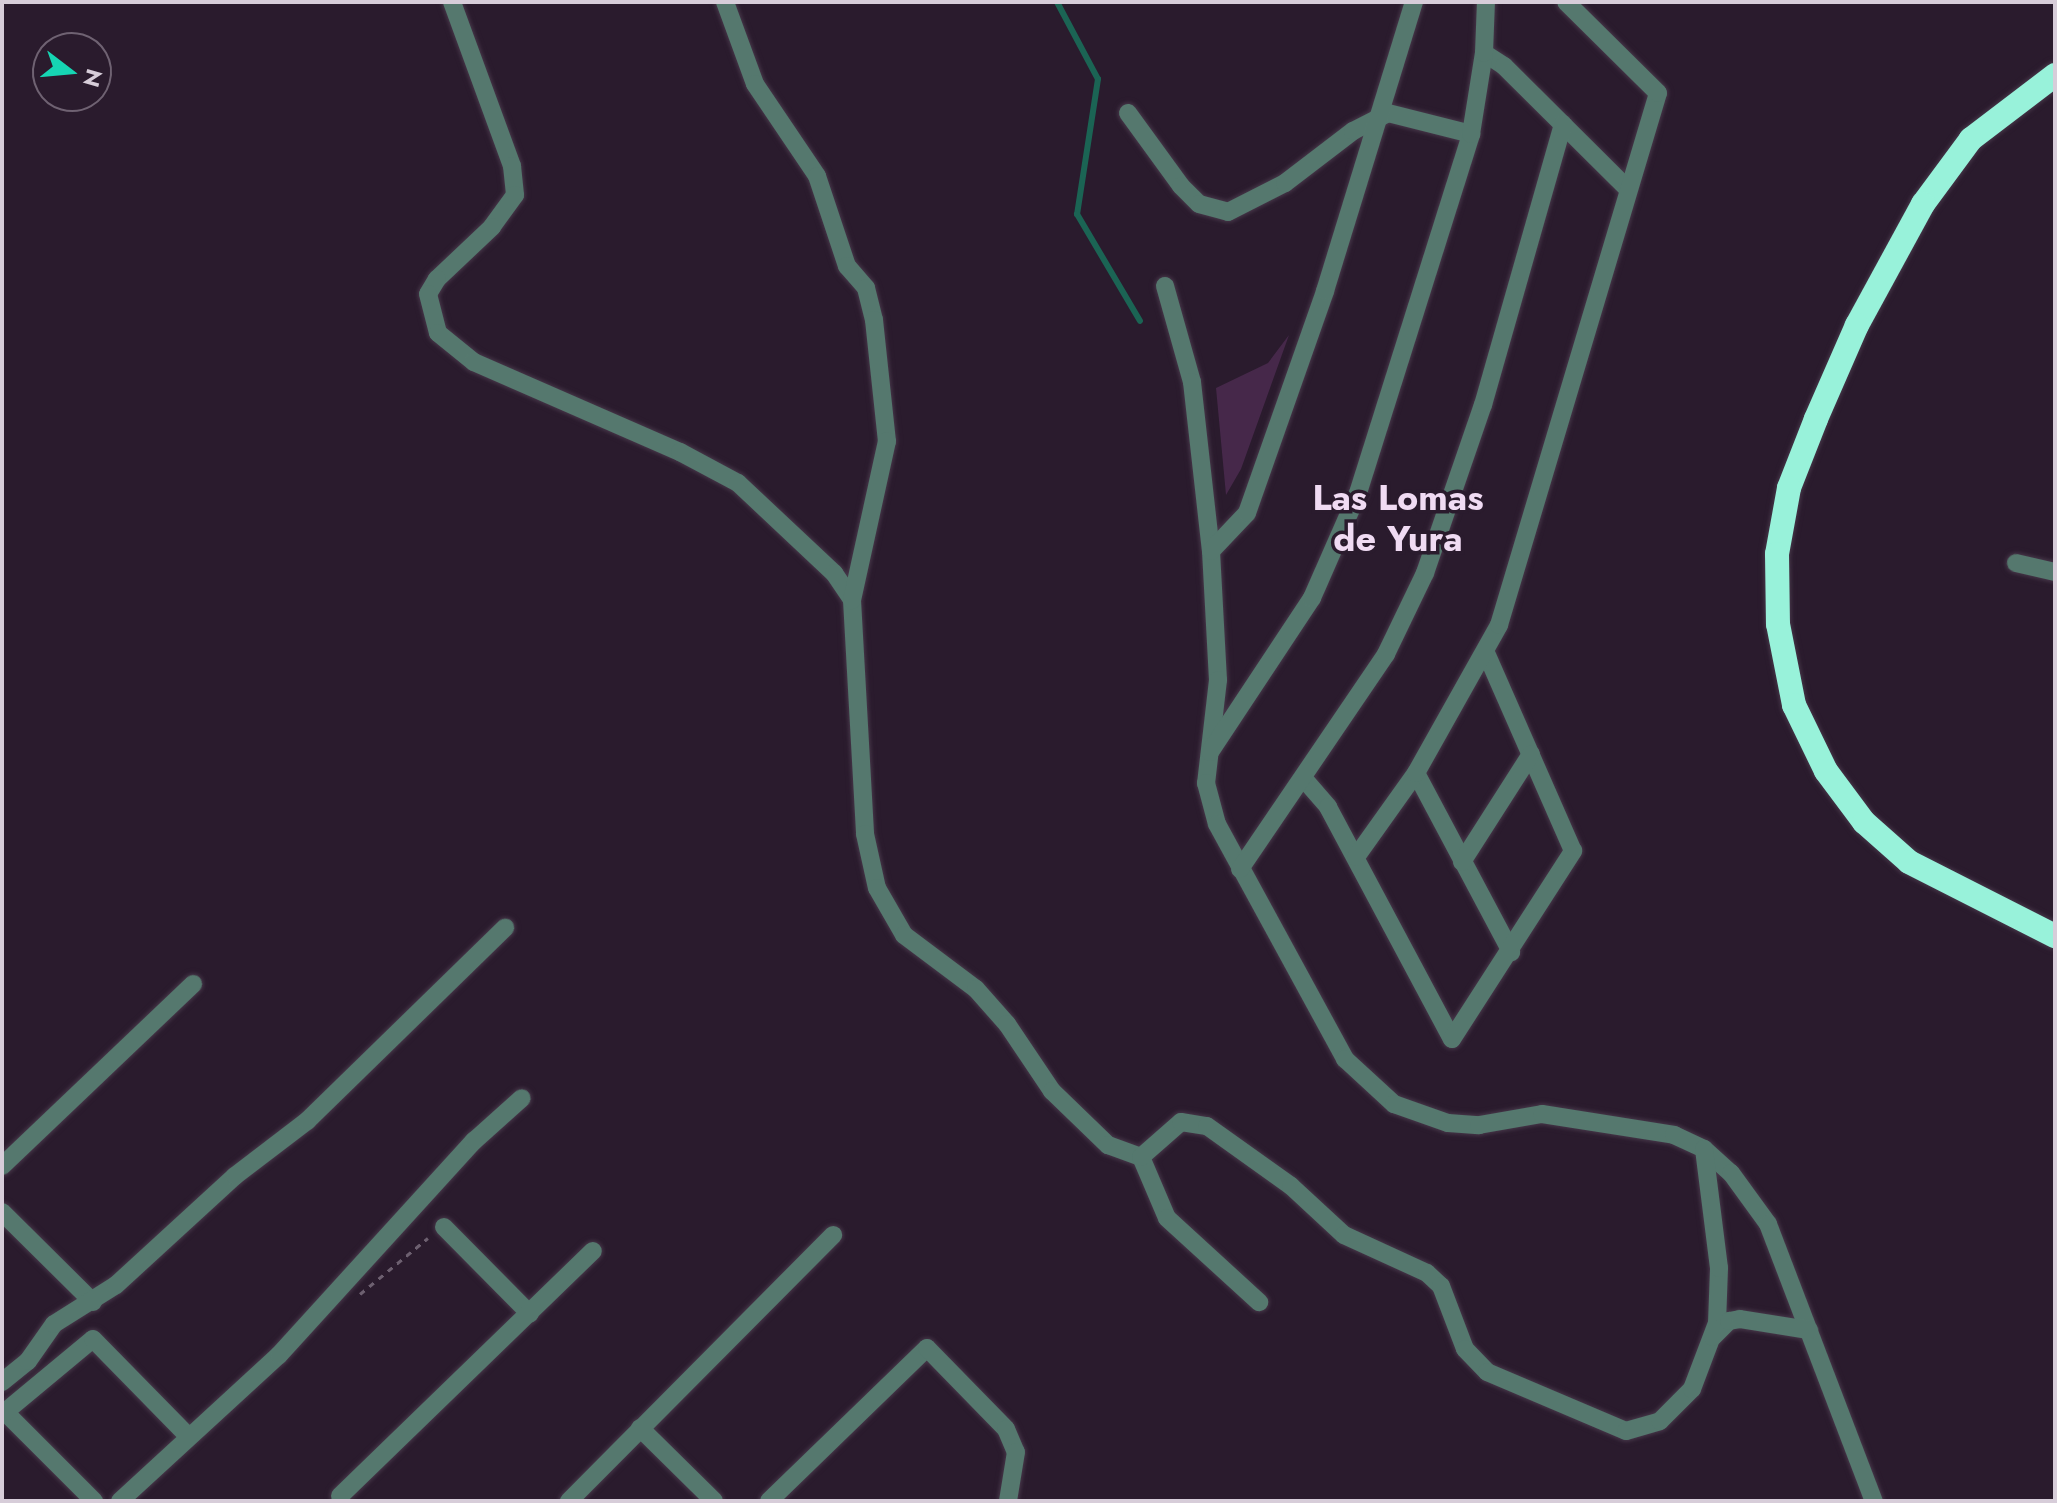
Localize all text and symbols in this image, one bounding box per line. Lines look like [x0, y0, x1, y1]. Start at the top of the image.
north arrow [32, 32, 112, 112]
text: N [75, 65, 111, 91]
district label: Las Lomas de Yura [1312, 475, 1484, 560]

